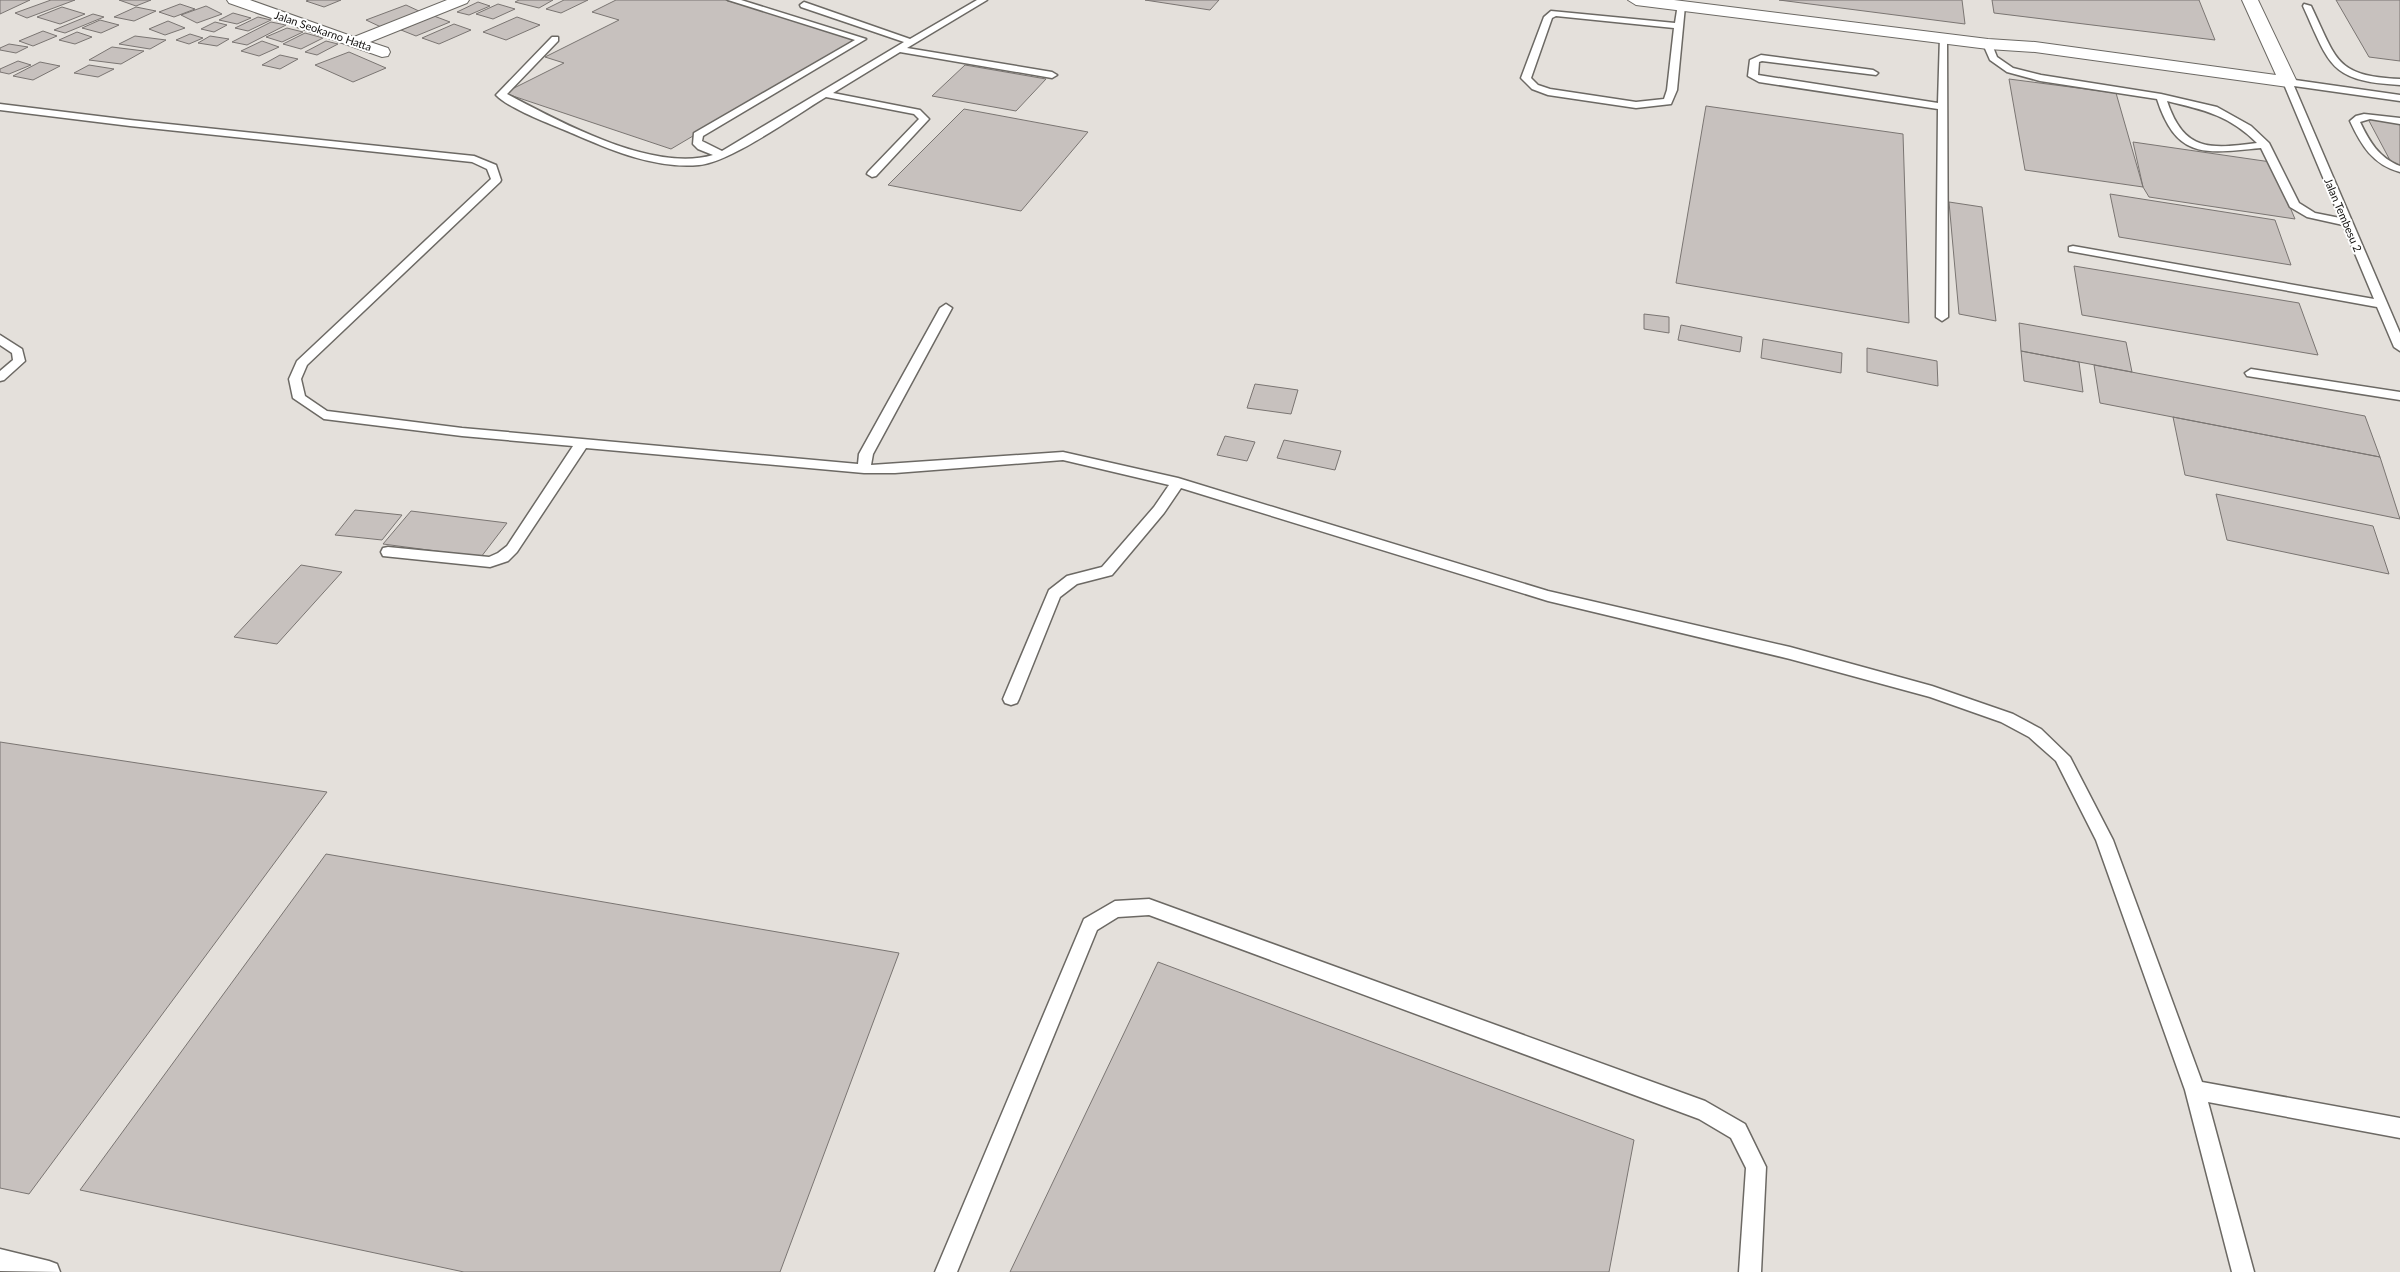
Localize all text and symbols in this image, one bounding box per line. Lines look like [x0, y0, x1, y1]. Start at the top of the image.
street label: Jalan Seokarno Hatta [273, 8, 373, 53]
street label: Jalan Tembesu 2 [2322, 176, 2365, 254]

